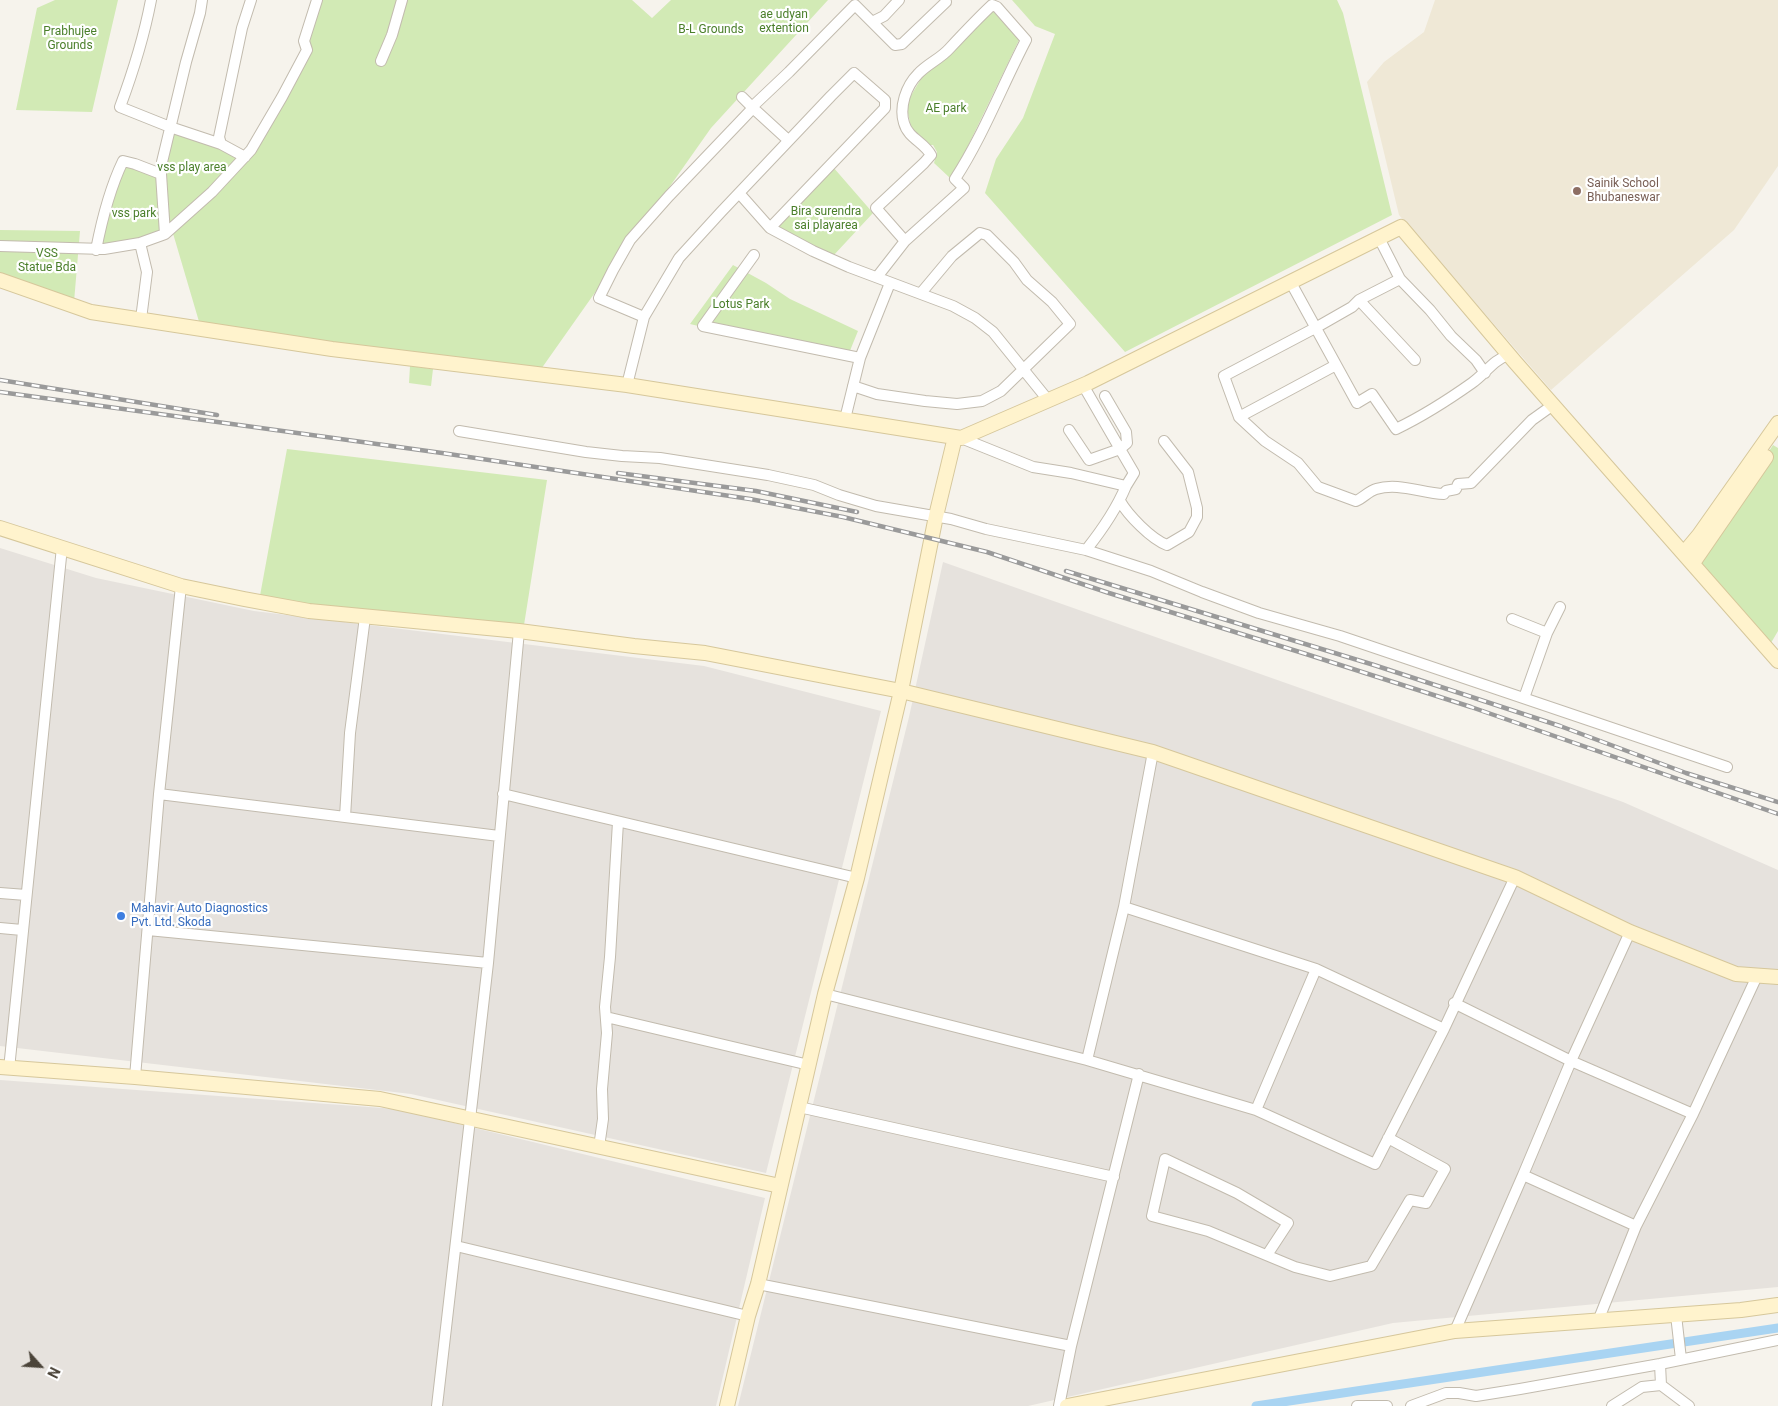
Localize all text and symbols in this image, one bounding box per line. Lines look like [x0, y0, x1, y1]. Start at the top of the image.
park label: ae udyan extention [759, 8, 809, 36]
park label: B-L Grounds [678, 23, 744, 37]
park label: Prabhujee Grounds [43, 25, 97, 53]
park label: AE park [925, 102, 967, 116]
park label: vss play area [157, 161, 227, 175]
place label: Sainik School Bhubaneswar [1587, 177, 1660, 205]
marker: Sainik School Bhubaneswar [1571, 185, 1583, 197]
park label: Bira surendra sai playarea [791, 205, 861, 233]
park label: vss park [112, 207, 156, 221]
park label: VSS Statue Bda [18, 247, 76, 275]
park label: Lotus Park [712, 298, 770, 312]
place label: Mahavir Auto Diagnostics Pvt. Ltd. Skoda [131, 902, 268, 930]
marker: Mahavir Auto Diagnostics Pvt. Ltd. Skoda [115, 910, 127, 922]
north arrow [15, 1341, 65, 1391]
text: N [44, 1365, 63, 1381]

